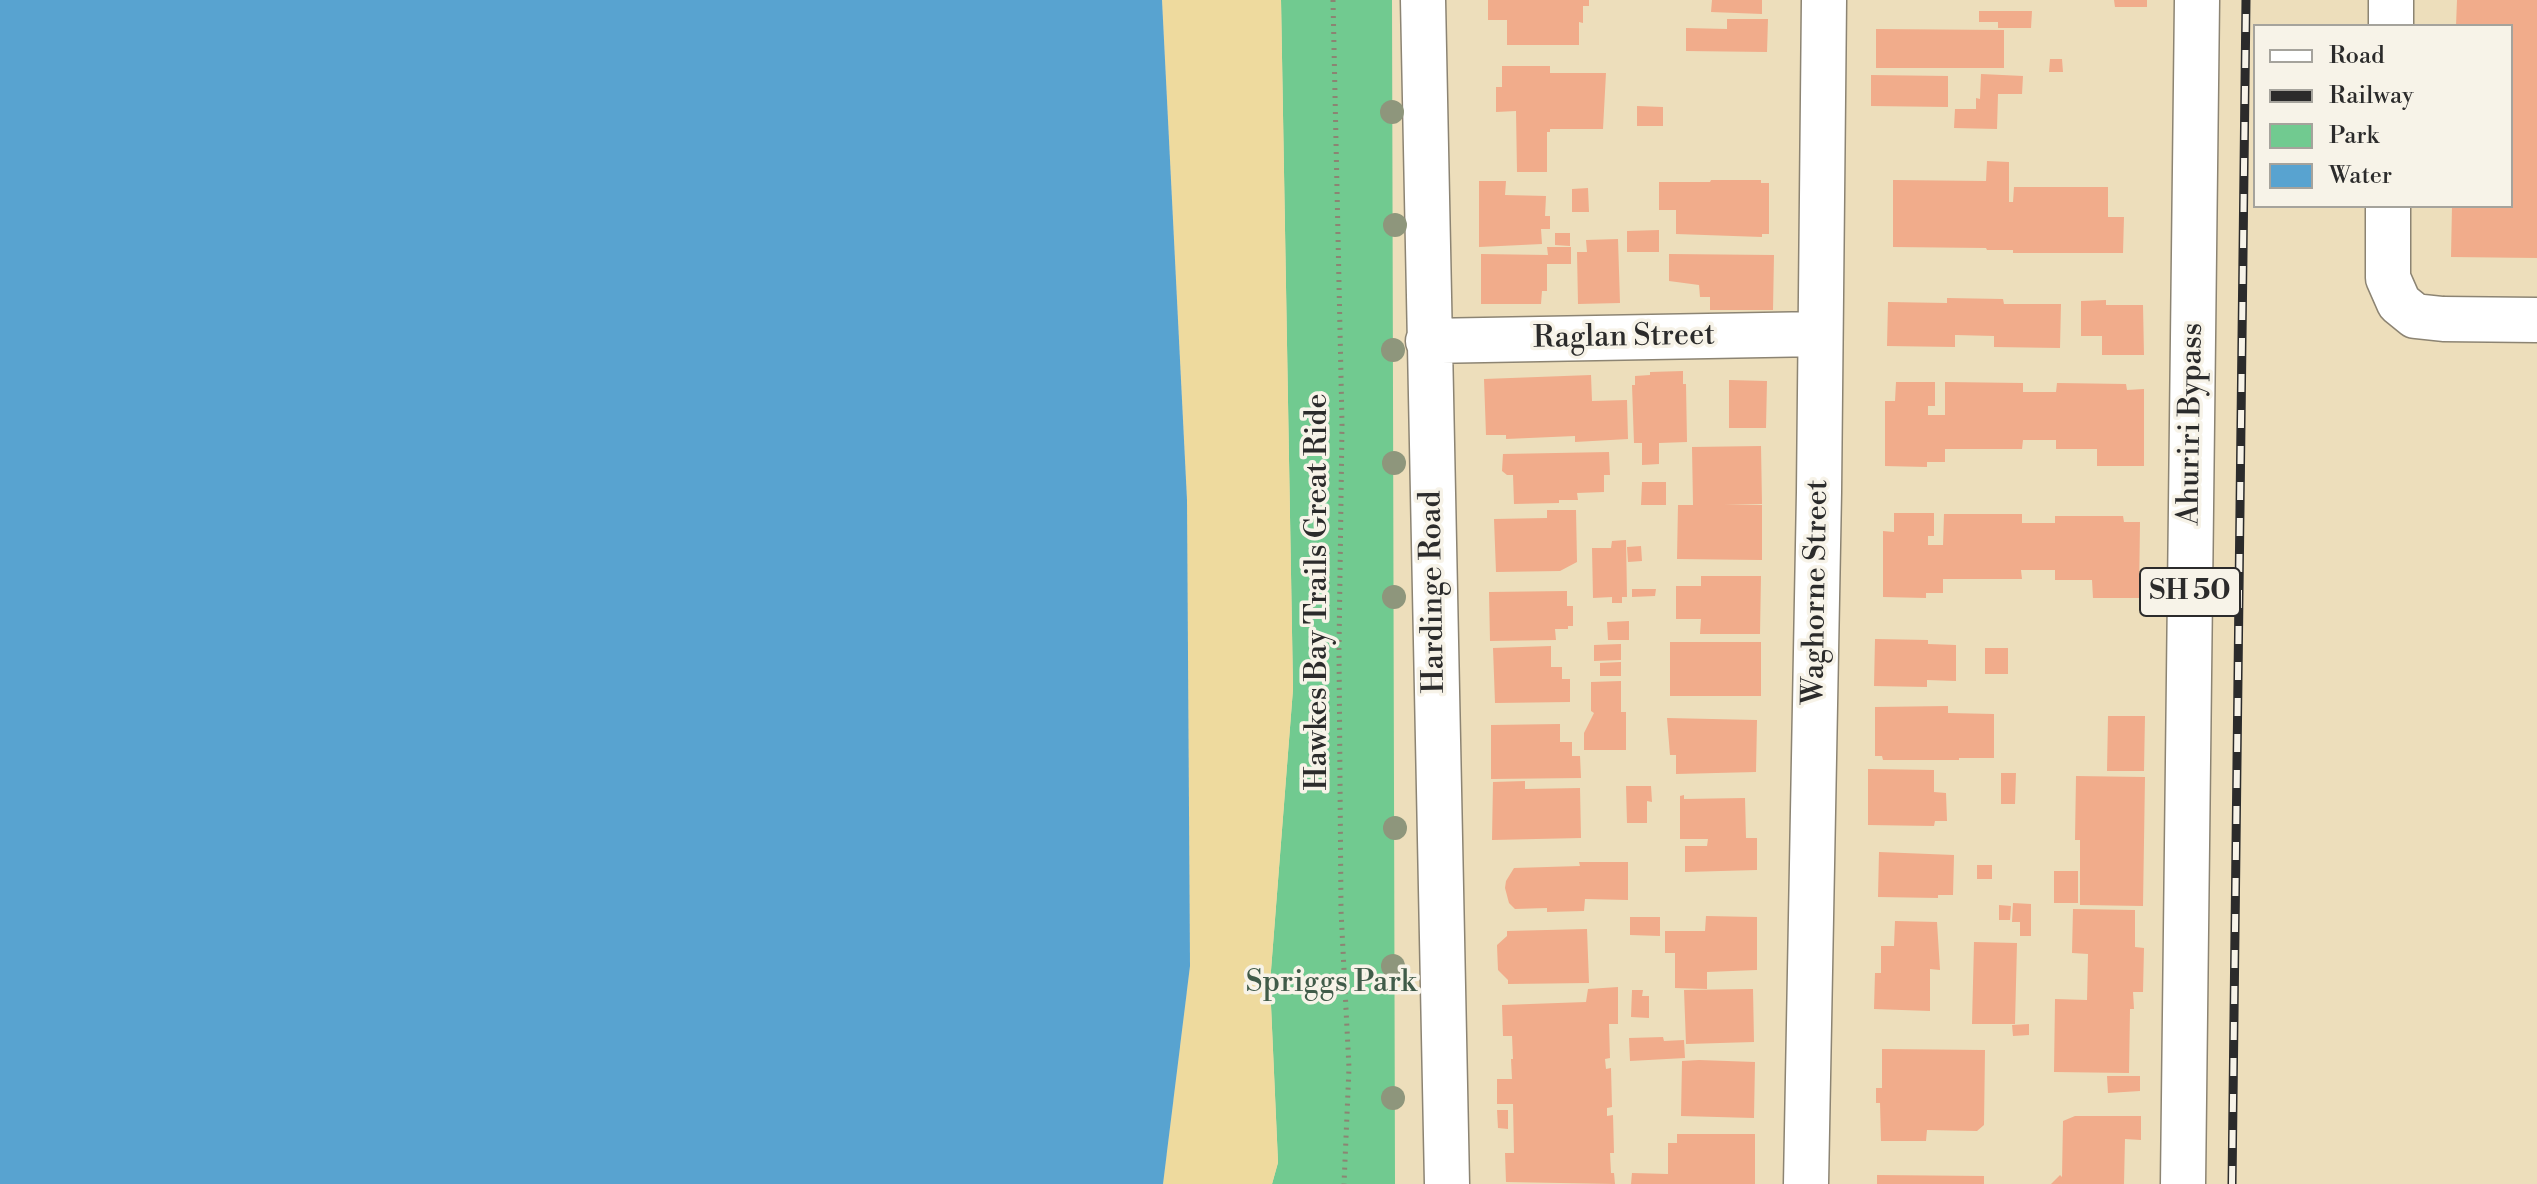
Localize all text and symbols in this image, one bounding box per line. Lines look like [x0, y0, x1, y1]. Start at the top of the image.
legend [2253, 24, 2513, 208]
text: Road [2329, 41, 2385, 71]
text: Railway [2329, 81, 2414, 111]
text: Park [2329, 121, 2379, 151]
text: Water [2329, 161, 2392, 191]
street label: Raglan Street [1533, 318, 1715, 358]
street label: Ahuriri Bypass [2172, 322, 2212, 526]
street label: Hawkes Bay Trails Great Ride [1301, 393, 1337, 791]
street label: Waghorne Street [1797, 479, 1837, 705]
street label: Hardinge Road [1414, 490, 1454, 694]
road number: SH 50 [2140, 568, 2240, 616]
park label: Spriggs Park [1246, 966, 1416, 1002]

